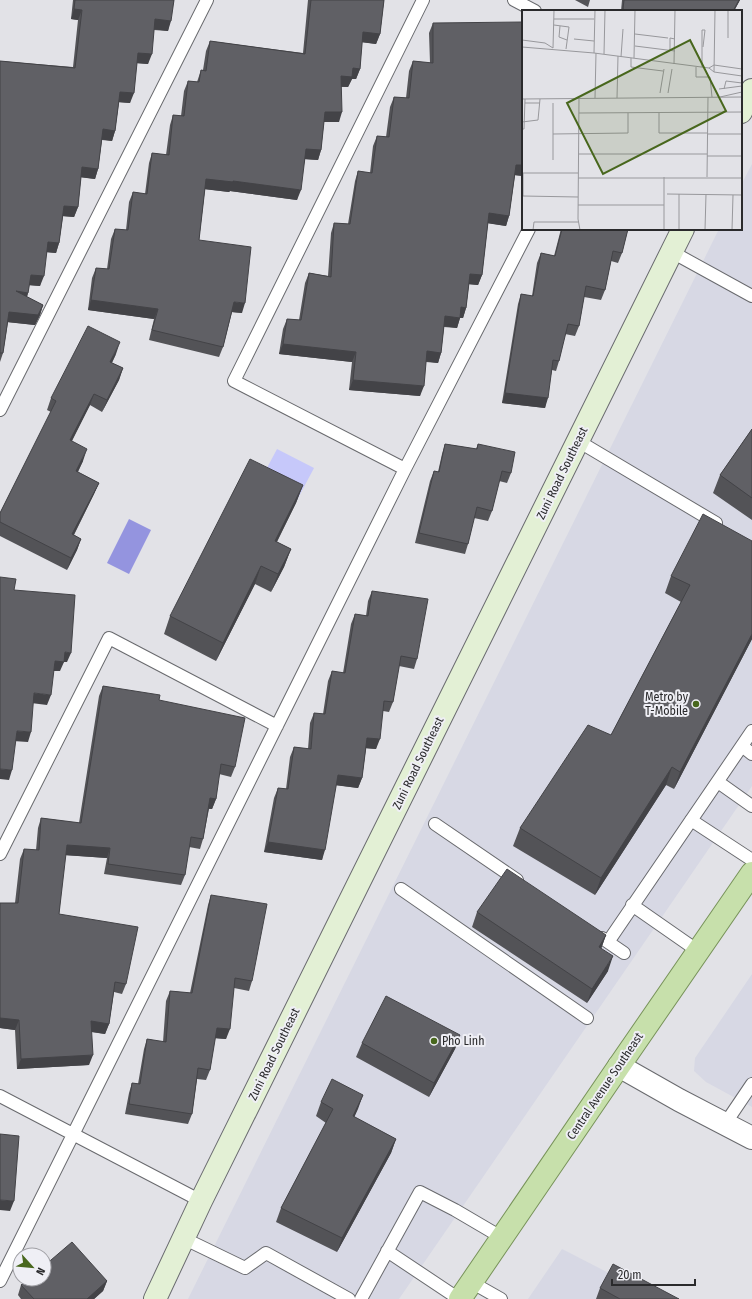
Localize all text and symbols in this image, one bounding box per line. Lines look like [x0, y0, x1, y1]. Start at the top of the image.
inset map [522, 10, 742, 230]
street label: Zuni Road Southeast [534, 424, 590, 521]
place label: Metro by T-Mobile [645, 690, 689, 718]
marker: Metro by T-Mobile [691, 699, 701, 709]
street label: Zuni Road Southeast [390, 714, 446, 811]
street label: Zuni Road Southeast [246, 1005, 302, 1102]
street label: Central Avenue Southeast [564, 1030, 646, 1142]
place label: Pho Linh [442, 1034, 484, 1048]
marker: Pho Linh [429, 1036, 439, 1046]
north arrow [12, 1247, 52, 1287]
scale bar [612, 1261, 695, 1287]
text: N [33, 1265, 48, 1277]
text: 20 m [618, 1268, 642, 1282]

